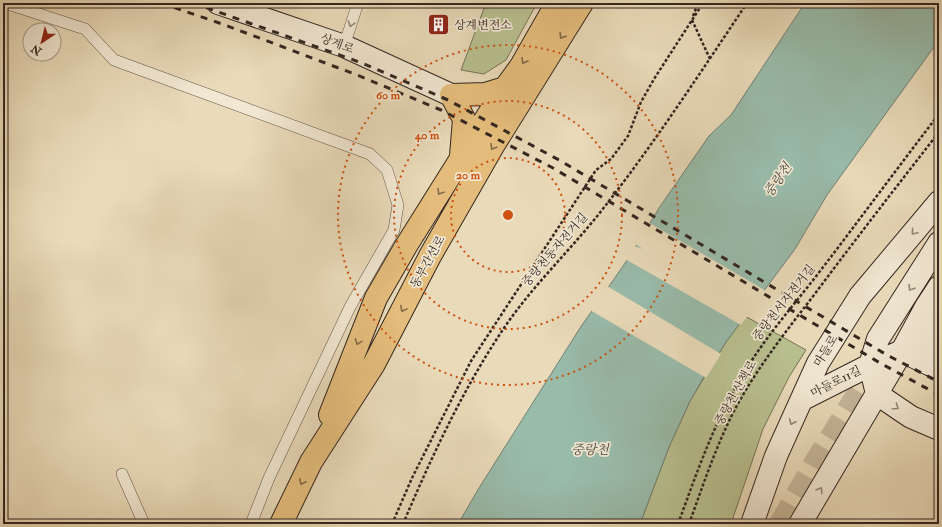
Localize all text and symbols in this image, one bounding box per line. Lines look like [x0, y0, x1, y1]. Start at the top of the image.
building icon: 상계변전소 [426, 12, 452, 38]
place label: 상계변전소 [454, 18, 512, 33]
one-way arrow [347, 21, 355, 28]
north arrow [22, 22, 62, 62]
street label: 상계로 [318, 31, 356, 57]
one-way arrow [559, 32, 566, 39]
text: N [28, 41, 45, 59]
one-way arrow [521, 57, 529, 64]
text: 60 m [376, 88, 401, 103]
text: 40 m [414, 128, 440, 143]
one-way arrow [490, 143, 498, 150]
water label: 중랑천 [761, 159, 796, 200]
text: 20 m [456, 168, 481, 183]
one-way arrow [438, 188, 445, 195]
centre of rings [501, 208, 515, 222]
street label: 중랑천동자전거길 [519, 210, 591, 290]
one-way arrow [912, 227, 919, 234]
street label: 동부간선로 [407, 233, 449, 291]
street label: 중랑천서자전거길 [750, 262, 818, 344]
one-way arrow [908, 284, 916, 291]
one-way arrow [400, 305, 407, 312]
street label: 마들로 [811, 332, 842, 370]
one-way arrow [355, 339, 363, 346]
street label: 중랑천 산책로 [712, 357, 760, 428]
street label: 마들로11길 [808, 363, 864, 401]
one-way arrow [892, 402, 899, 409]
one-way arrow [789, 418, 797, 426]
water label: 중랑천 [571, 442, 610, 458]
one-way arrow [299, 477, 307, 485]
one-way arrow [816, 487, 823, 494]

